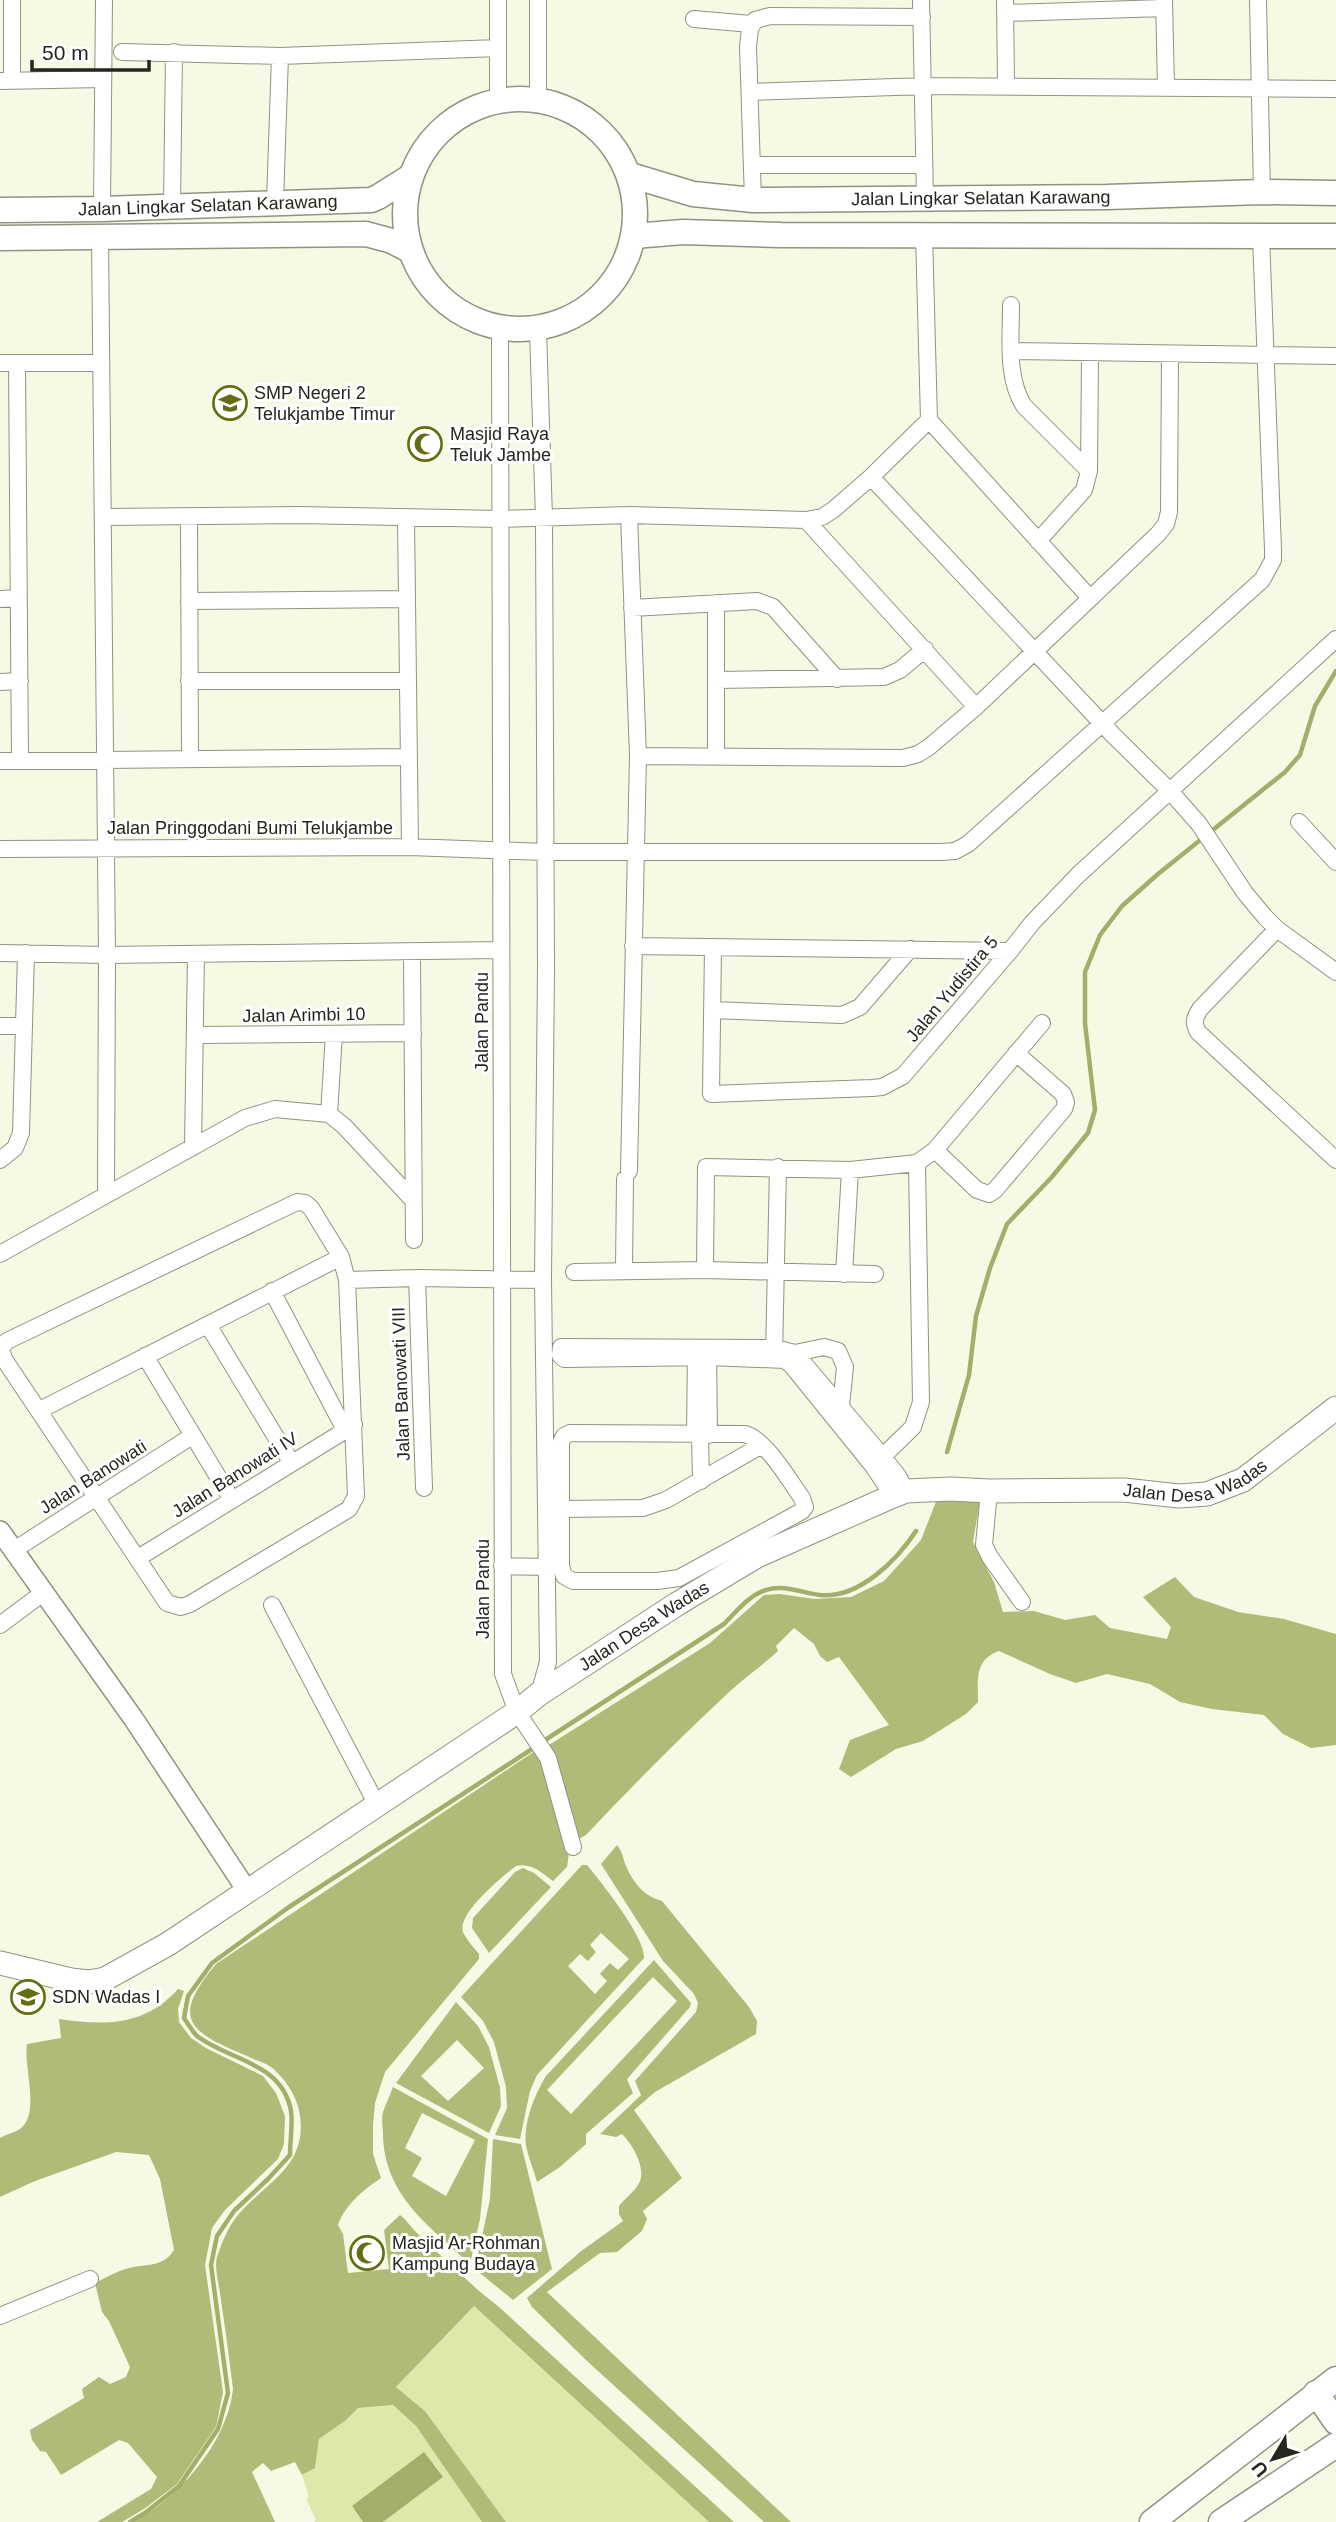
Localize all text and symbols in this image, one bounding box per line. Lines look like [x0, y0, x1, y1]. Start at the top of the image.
scale bar [32, 28, 149, 72]
text: 50 m [42, 41, 89, 64]
street label: Jalan Lingkar Selatan Karawang [851, 187, 1111, 209]
street label: Jalan Lingkar Selatan Karawang [78, 191, 338, 219]
place label: SMP Negeri 2 Telukjambe Timur [254, 383, 395, 424]
school or university icon: SMP Negeri 2 Telukjambe Timur [211, 384, 249, 422]
place label: Masjid Raya Teluk Jambe [450, 424, 551, 465]
mosque icon: Masjid Raya Teluk Jambe [406, 425, 444, 463]
street label: Jalan Pringgodani Bumi Telukjambe [107, 818, 393, 838]
street label: Jalan Yudistira 5 [902, 932, 1002, 1046]
street label: Jalan Pandu [472, 972, 492, 1072]
street label: Jalan Arimbi 10 [242, 1004, 366, 1026]
street label: Jalan Banowati VIII [388, 1307, 414, 1461]
street label: Jalan Banowati IV [169, 1428, 301, 1522]
street label: Jalan Banowati [36, 1436, 150, 1518]
street label: Jalan Desa Wadas [1122, 1455, 1271, 1506]
street label: Jalan Pandu [473, 1539, 493, 1639]
street label: Jalan Desa Wadas [575, 1577, 713, 1675]
school or university icon: SDN Wadas I [9, 1978, 47, 2016]
place label: SDN Wadas I [52, 1987, 160, 2007]
place label: Masjid Ar-Rohman Kampung Budaya [392, 2233, 540, 2274]
mosque icon: Masjid Ar-Rohman Kampung Budaya [348, 2234, 386, 2272]
north arrow [1238, 2424, 1308, 2494]
text: U [1247, 2457, 1272, 2481]

